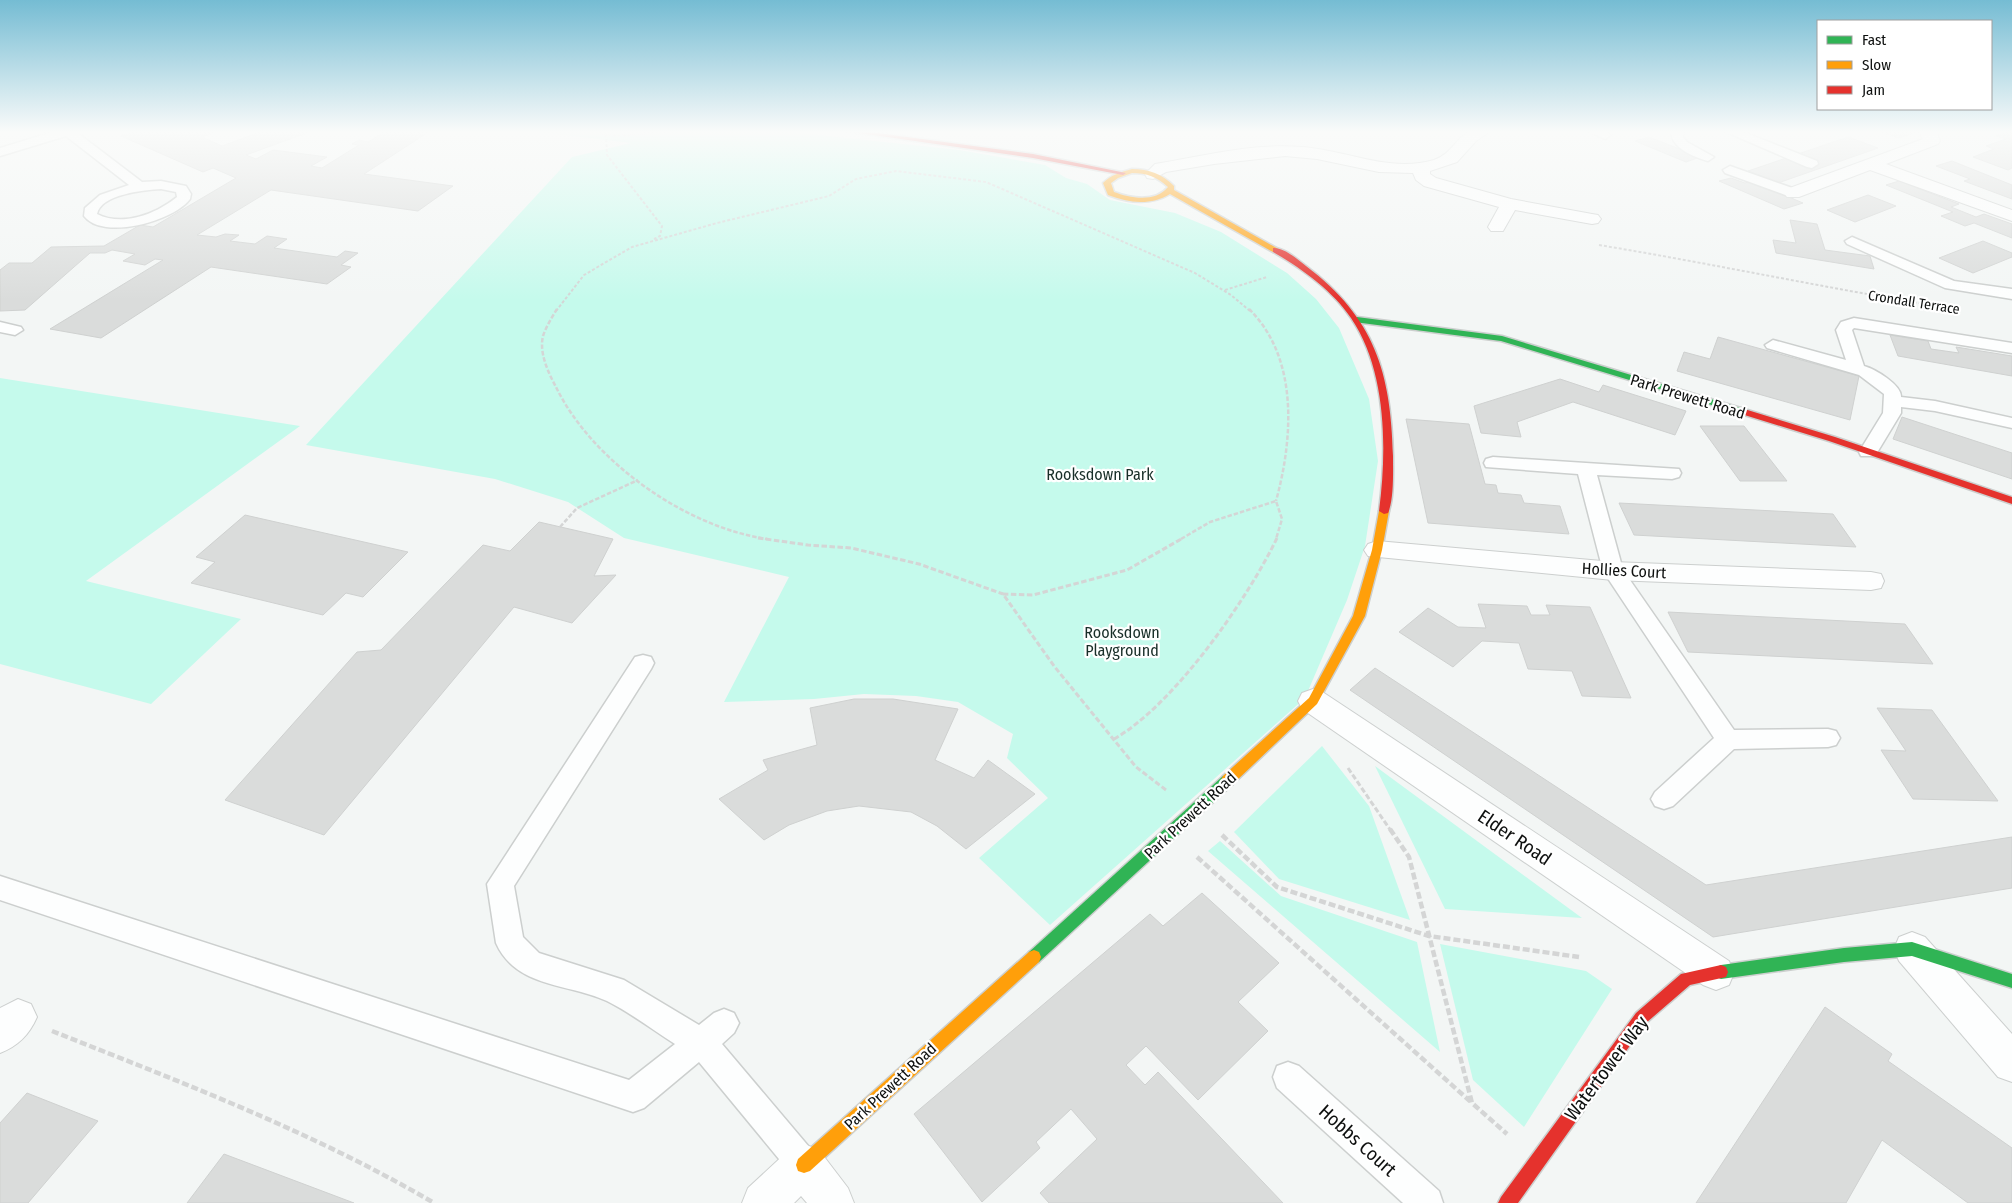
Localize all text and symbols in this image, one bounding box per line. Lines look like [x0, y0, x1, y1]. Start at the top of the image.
legend [1817, 20, 1992, 110]
text: Fast [1862, 31, 1886, 49]
text: Slow [1862, 56, 1891, 74]
text: Jam [1862, 81, 1885, 99]
street label: Crondall Terrace [1867, 287, 1961, 318]
street label: Park Prewett Road [1628, 370, 1748, 423]
park label: Rooksdown Park [1046, 465, 1154, 484]
street label: Hollies Court [1581, 559, 1667, 582]
park label: Rooksdown Playground [1084, 623, 1160, 660]
street label: Park Prewett Road [1140, 768, 1240, 863]
street label: Elder Road [1474, 804, 1556, 870]
street label: Watertower Way [1560, 1011, 1653, 1125]
street label: Park Prewett Road [840, 1039, 940, 1134]
street label: Hobbs Court [1314, 1100, 1402, 1182]

